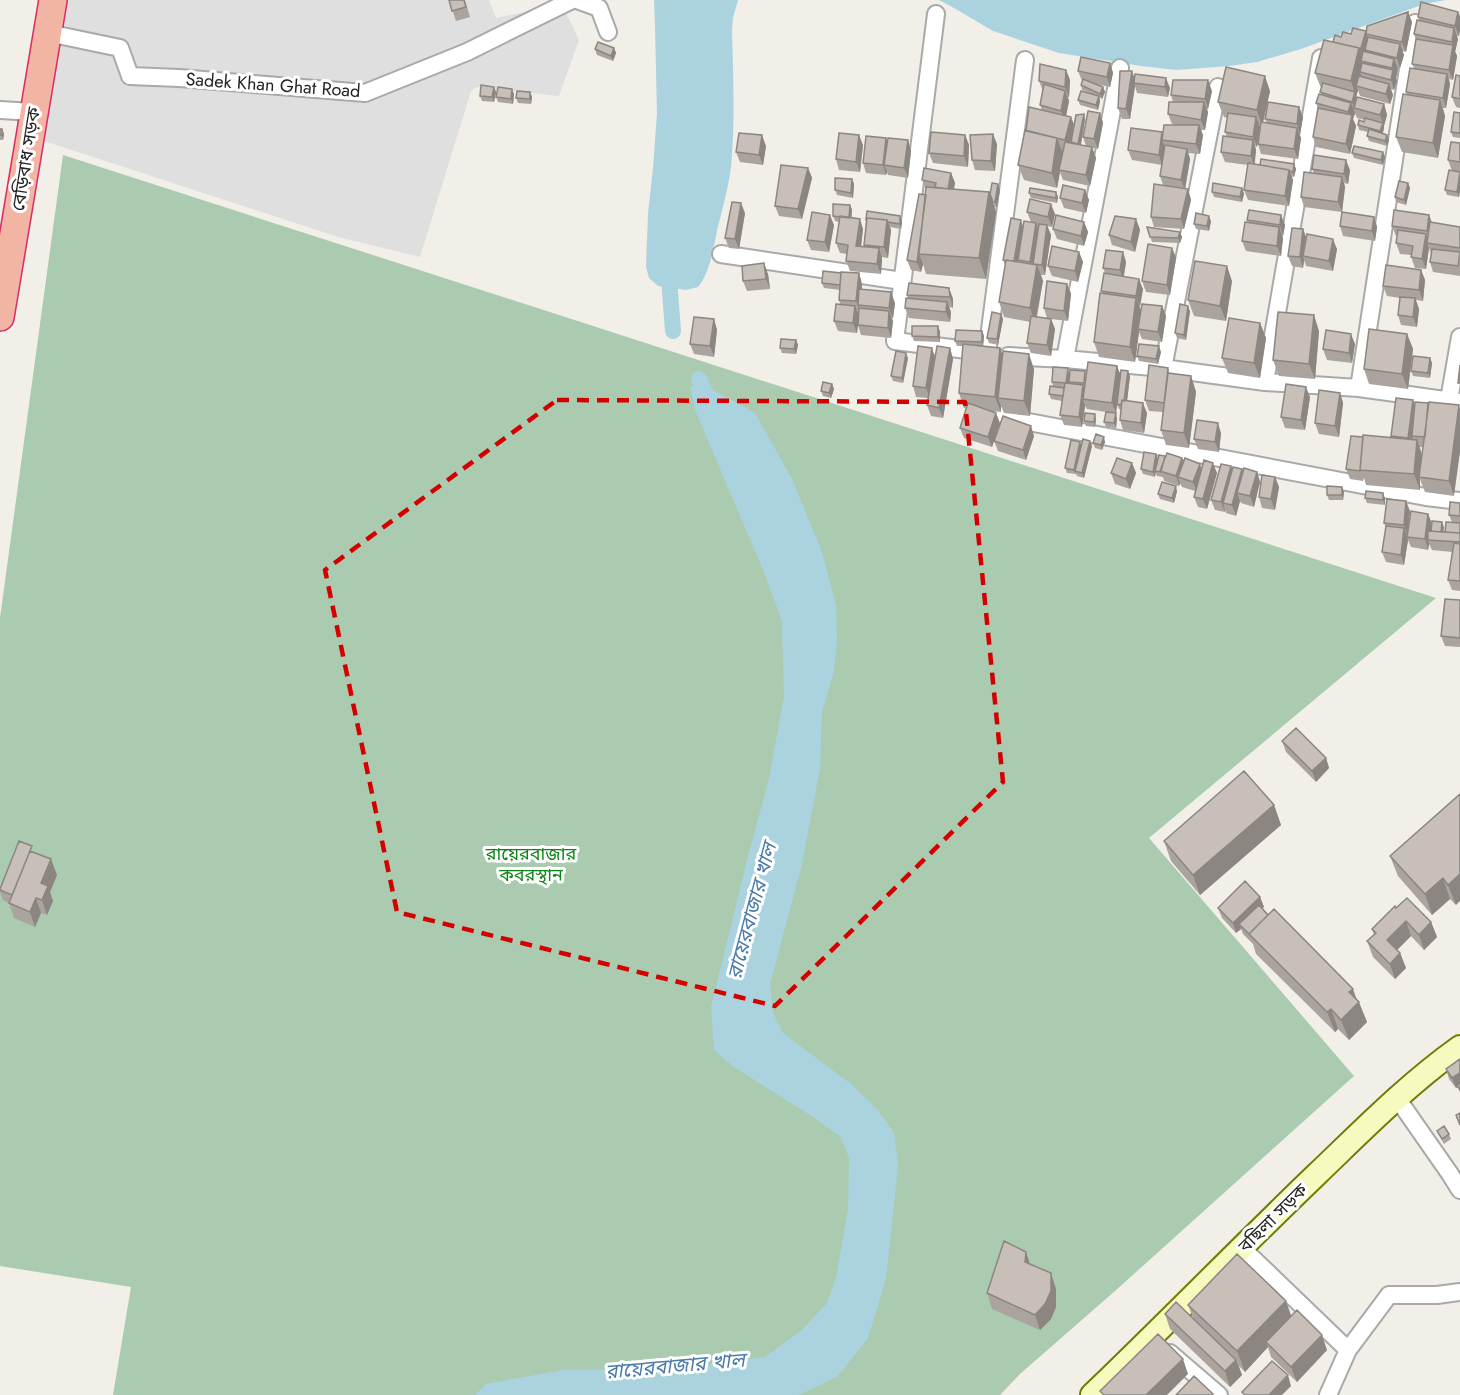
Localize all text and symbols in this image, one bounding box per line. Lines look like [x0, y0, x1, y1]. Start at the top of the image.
street label: Sadek Khan Ghat Road [185, 66, 361, 104]
street label: বেড়িবাধ সড়ক [5, 105, 47, 213]
water label: রায়েরবাজার খাল [720, 836, 785, 982]
park label: রায়েরবাজার কবরস্থান [485, 841, 577, 888]
street label: বছিলা সড়ক [1232, 1177, 1314, 1259]
water label: রায়েরবাজার খাল [604, 1345, 749, 1387]

